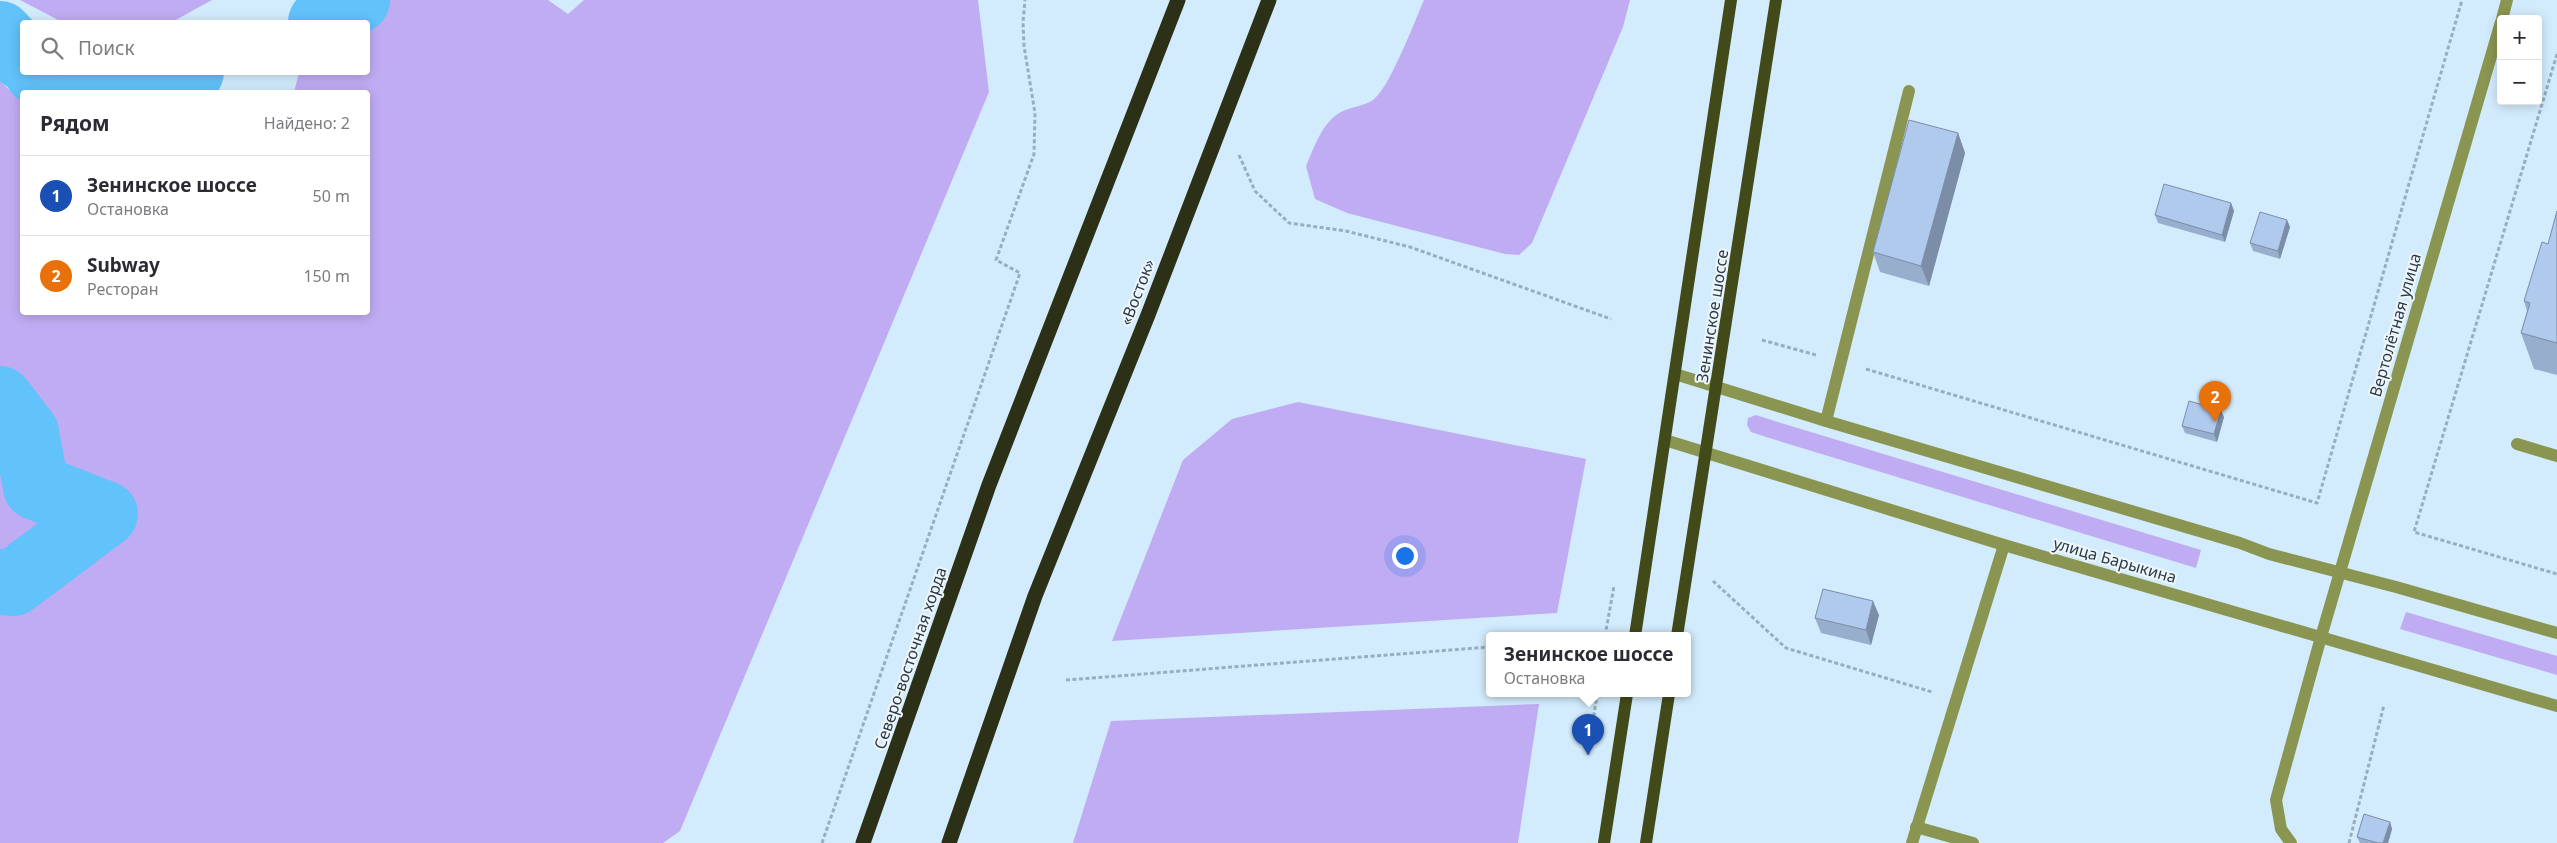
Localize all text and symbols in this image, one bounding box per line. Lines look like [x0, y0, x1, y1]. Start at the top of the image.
map controls [2497, 15, 2542, 105]
button: + [2497, 15, 2542, 60]
search box [20, 20, 370, 75]
icon: search [38, 34, 66, 62]
text: Поиск [78, 35, 134, 61]
button: − [2497, 60, 2542, 105]
text: Рядом [40, 109, 110, 137]
text: Найдено: 2 [264, 112, 350, 134]
text: Зенинское шоссе [87, 172, 257, 198]
text: 1 [51, 185, 61, 207]
text: 50 m [313, 185, 350, 207]
text: Остановка [87, 198, 169, 220]
street label: Зенинское шоссе [1691, 248, 1733, 384]
street label: Вертолётная улица [2364, 251, 2426, 399]
text: Subway [87, 252, 160, 278]
street label: «Восток» [1114, 256, 1160, 328]
text: 2 [51, 265, 61, 287]
text: 150 m [303, 265, 350, 287]
text: Ресторан [87, 278, 158, 300]
pin: 2 [2199, 381, 2231, 422]
street label: улица Барыкина [2051, 532, 2179, 588]
your location [1392, 543, 1418, 569]
street label: Северо-восточная хорда [868, 564, 952, 752]
popup [1486, 632, 1691, 697]
text: Зенинское шоссе [1504, 641, 1673, 667]
text: Остановка [1504, 667, 1585, 689]
pin: 1 [1572, 714, 1604, 755]

